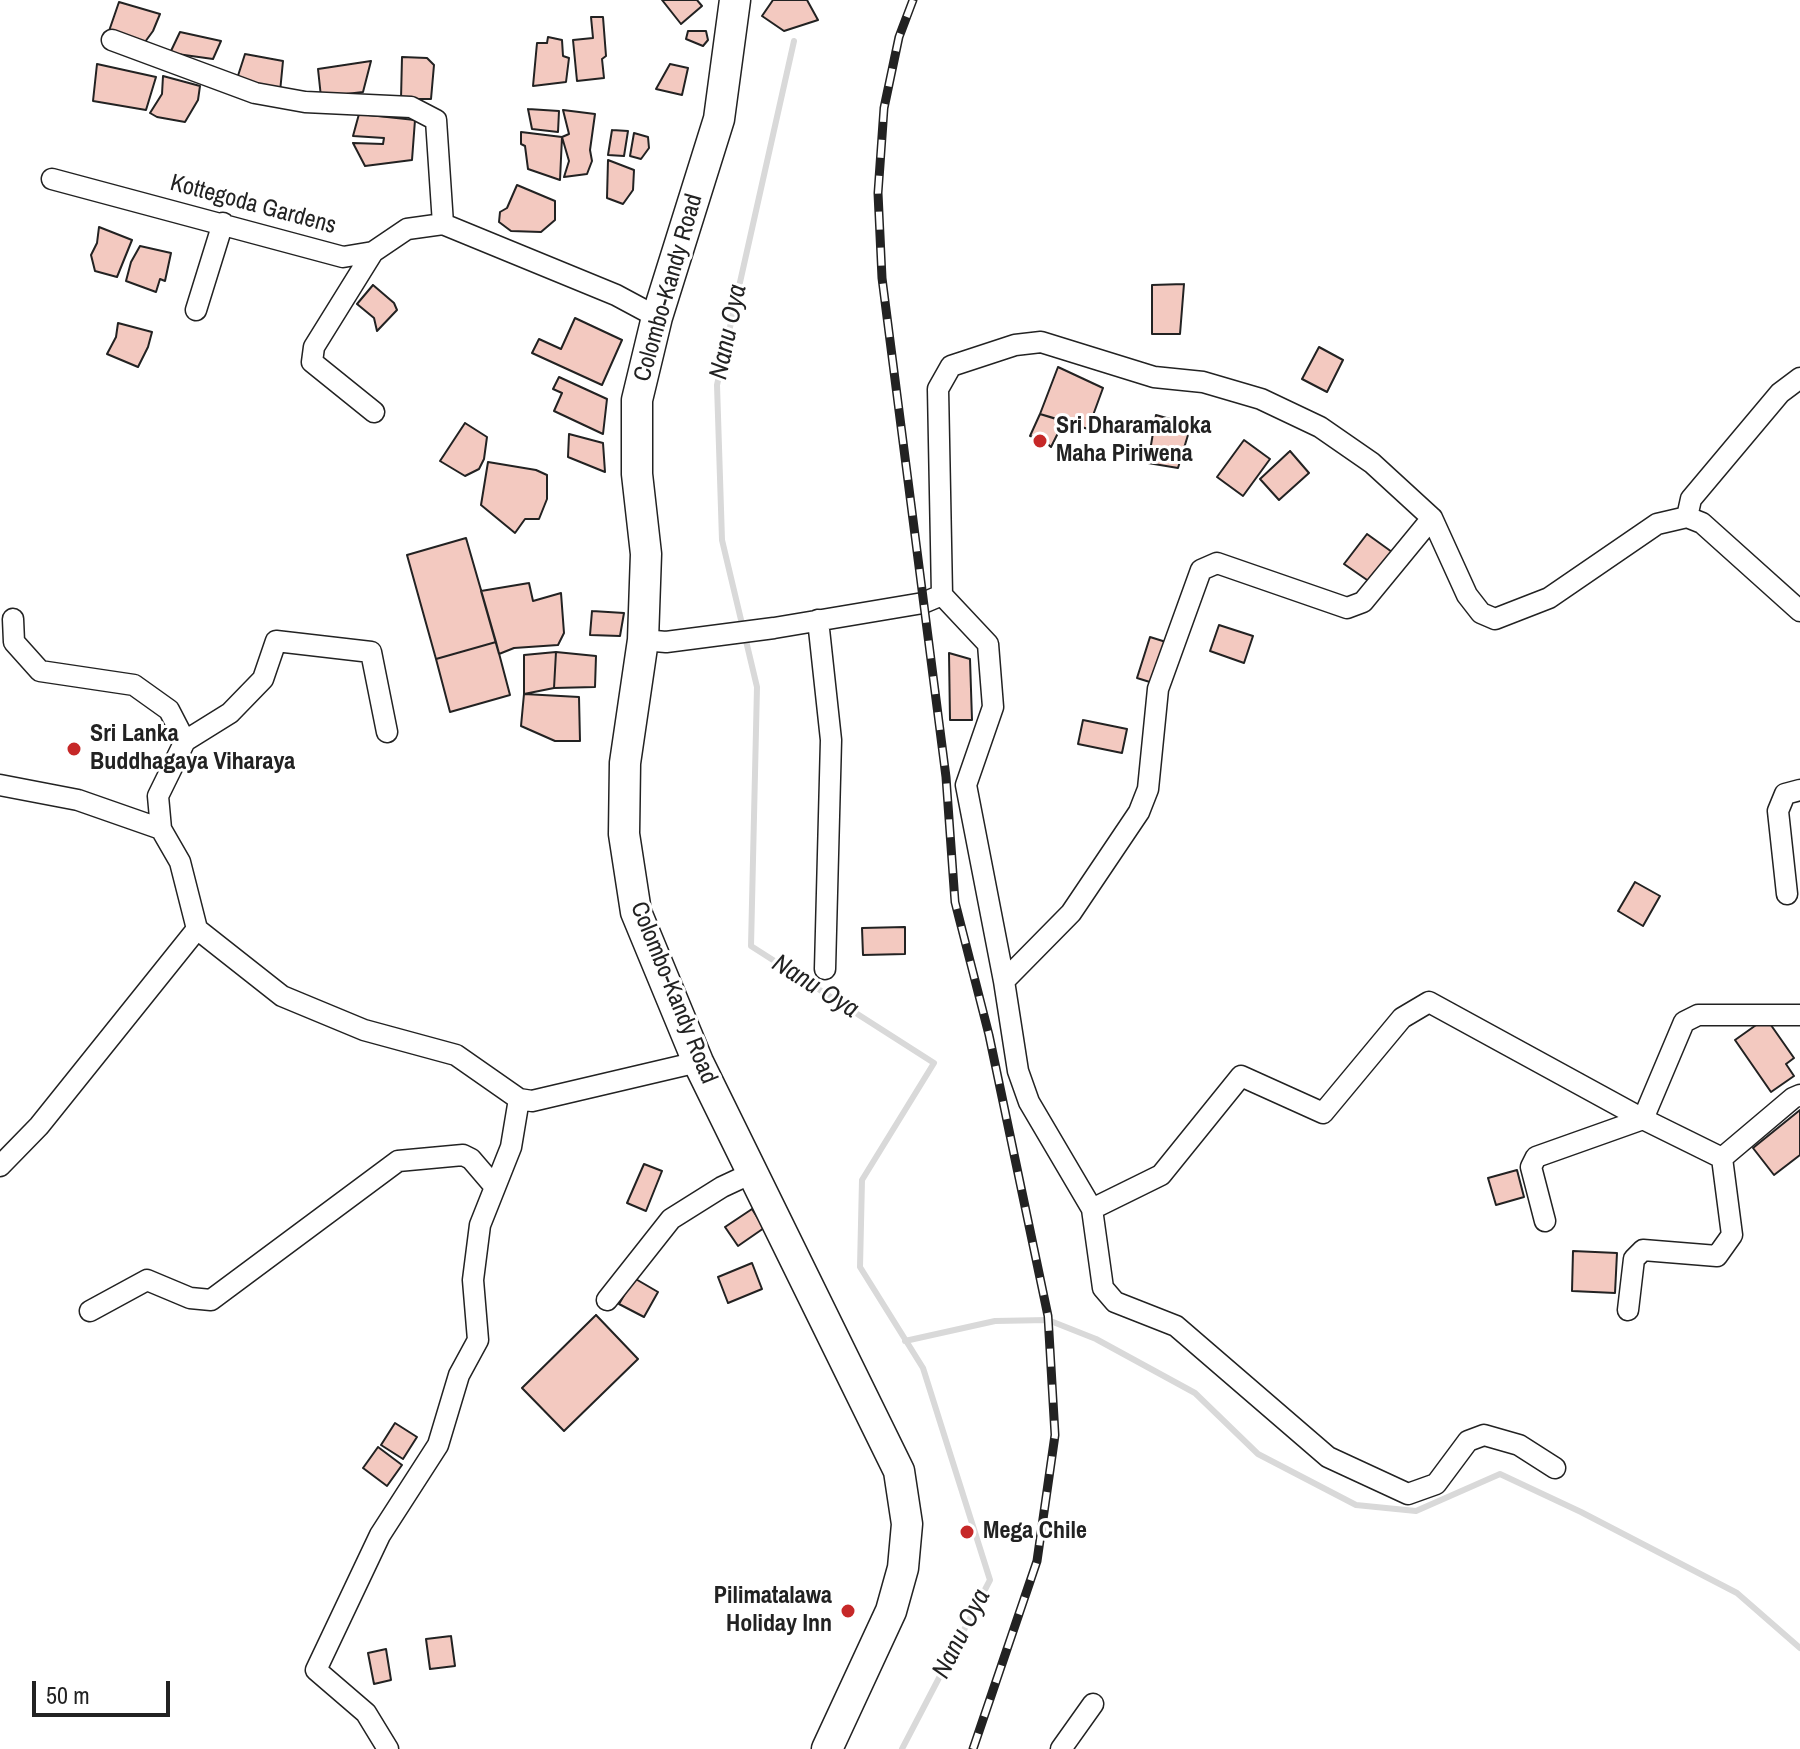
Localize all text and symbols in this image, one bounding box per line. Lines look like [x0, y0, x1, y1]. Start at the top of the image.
street label: Kottegoda Gardens [167, 169, 339, 241]
street label: Colombo-Kandy Road [628, 191, 710, 385]
water label: Nanu Oya [704, 282, 754, 382]
place label: Sri Dharamaloka Maha Piriwena [1056, 413, 1211, 469]
marker: Sri Dharamaloka Maha Piriwena [1031, 432, 1049, 450]
place label: Sri Lanka Buddhagaya Viharaya [90, 721, 295, 777]
marker: Sri Lanka Buddhagaya Viharaya [65, 740, 83, 758]
street label: Colombo-Kandy Road [623, 898, 723, 1088]
water label: Nanu Oya [766, 948, 864, 1026]
place label: Mega Chile [983, 1518, 1087, 1546]
marker: Mega Chile [958, 1523, 976, 1541]
place label: Pilimatalawa Holiday Inn [714, 1583, 832, 1639]
water label: Nanu Oya [926, 1584, 998, 1684]
marker: Pilimatalawa Holiday Inn [839, 1602, 857, 1620]
scale bar [36, 1665, 174, 1715]
text: 50 m [46, 1679, 90, 1711]

